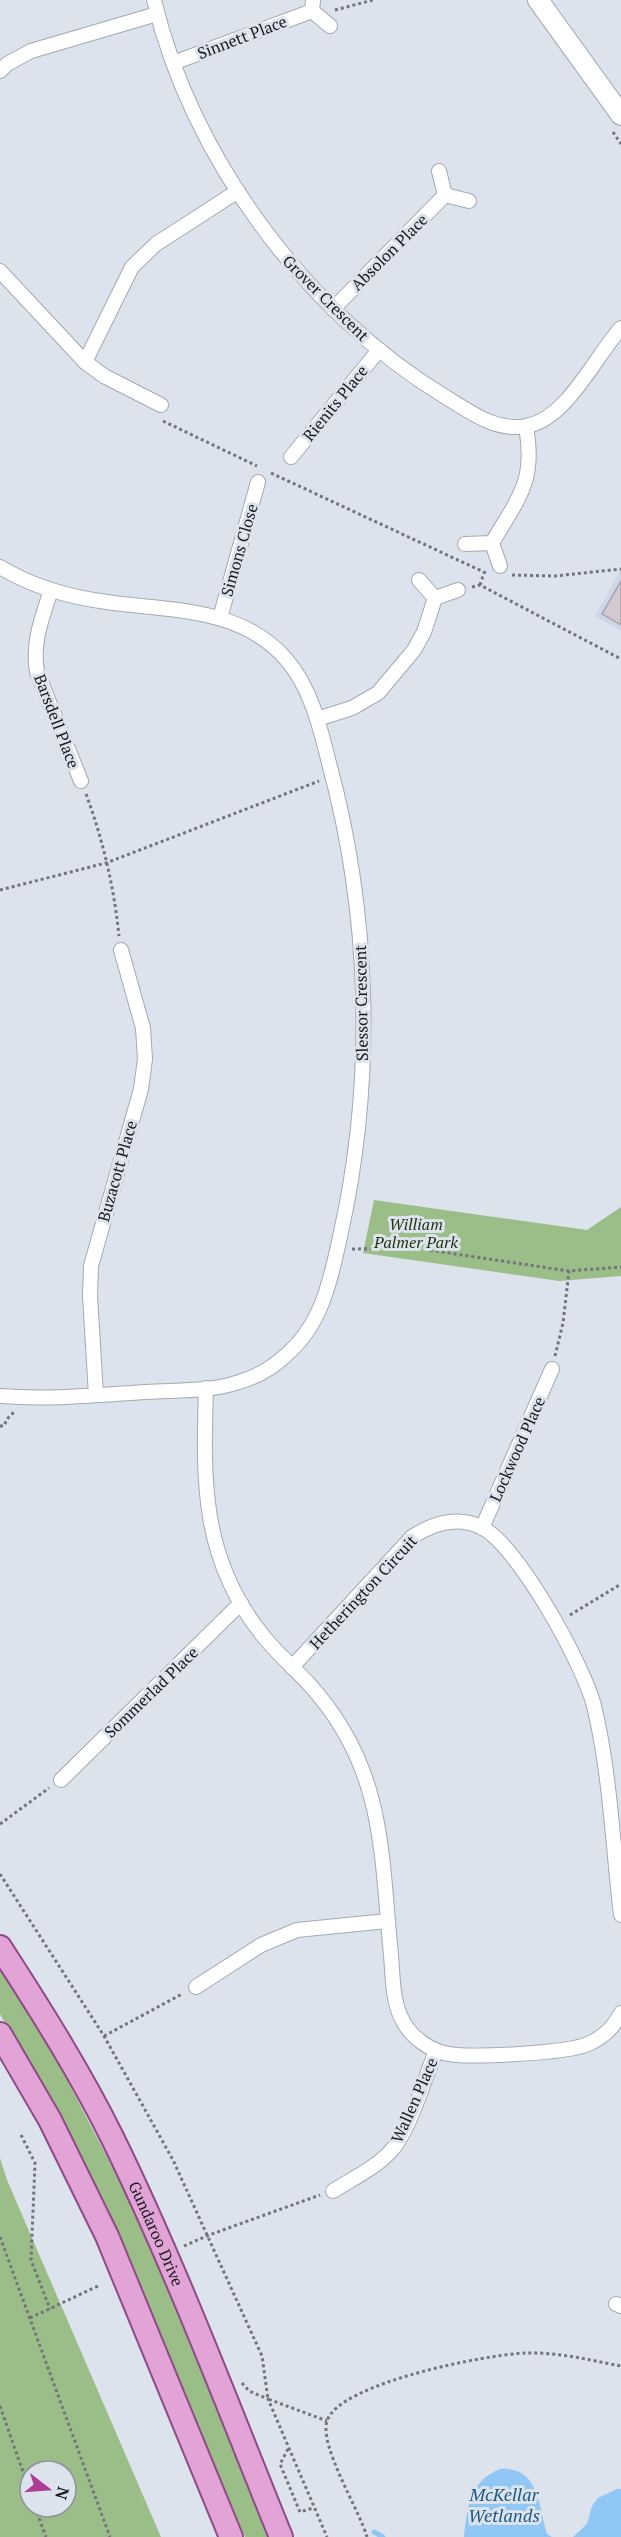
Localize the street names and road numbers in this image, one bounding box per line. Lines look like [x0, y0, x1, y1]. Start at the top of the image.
street label: Sinnett Place [194, 10, 290, 64]
street label: Absolon Place [346, 209, 432, 295]
street label: Grover Crescent [278, 250, 374, 346]
street label: Rienits Place [298, 360, 372, 446]
street label: Simons Close [215, 501, 263, 599]
street label: Barsdell Place [29, 671, 85, 771]
street label: Slessor Crescent [349, 945, 373, 1061]
street label: Buzacott Place [92, 1118, 142, 1224]
street label: Lockwood Place [484, 1393, 550, 1505]
street label: Hetherington Circuit [304, 1530, 422, 1654]
street label: Sommerlad Place [99, 1642, 203, 1742]
street label: Wallen Place [386, 2054, 442, 2146]
street label: Gundaroo Drive [124, 2178, 189, 2289]

